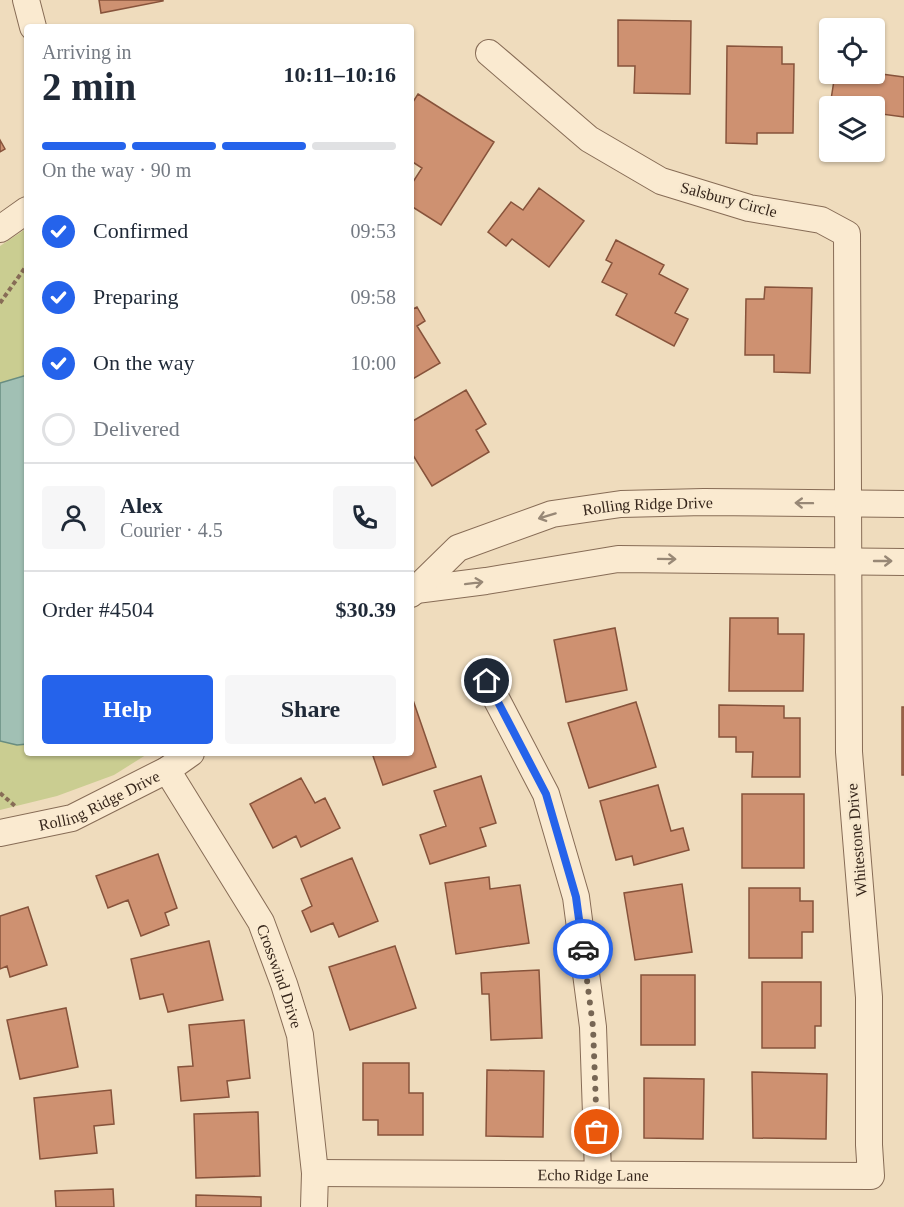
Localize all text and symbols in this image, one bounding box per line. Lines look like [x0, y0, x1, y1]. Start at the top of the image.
map controls [819, 18, 885, 162]
button: locate [819, 18, 885, 84]
text: Arriving in [42, 41, 131, 63]
text: 10:11–10:16 [284, 62, 396, 87]
text: 2 min [42, 65, 136, 108]
button: layers [819, 96, 885, 162]
text: On the way · 90 m [42, 159, 191, 181]
street label: Salsbury Circle [679, 178, 779, 221]
icon: check [42, 215, 75, 248]
text: Confirmed [93, 218, 188, 243]
text: 09:53 [350, 220, 396, 242]
icon: check [42, 281, 75, 314]
text: Preparing [93, 284, 179, 309]
text: 09:58 [350, 286, 396, 308]
icon: check [42, 347, 75, 380]
text: On the way [93, 350, 194, 375]
text: 10:00 [350, 352, 396, 374]
text: Delivered [93, 416, 180, 441]
button: person [42, 486, 105, 549]
button: phone [333, 486, 396, 549]
text: Alex [120, 493, 163, 518]
street label: Rolling Ridge Drive [581, 494, 713, 518]
one-way arrow [794, 497, 814, 509]
one-way arrow [538, 511, 557, 522]
text: Courier · 4.5 [120, 519, 223, 541]
one-way arrow [657, 553, 677, 565]
one-way arrow [873, 555, 893, 567]
one-way arrow [464, 577, 484, 588]
text: Order #4504 [42, 597, 154, 622]
text: $30.39 [336, 597, 396, 622]
pin [461, 655, 512, 706]
icon: home [470, 664, 503, 697]
button: Help [42, 675, 213, 744]
button: Share [225, 675, 396, 744]
street label: Rolling Ridge Drive [37, 767, 162, 834]
street label: Whitestone Drive [843, 783, 870, 897]
courier [553, 919, 613, 979]
street label: Crosswind Drive [254, 922, 305, 1030]
icon: car [567, 933, 600, 966]
pin [571, 1106, 622, 1157]
icon: bag [580, 1115, 613, 1148]
street label: Echo Ridge Lane [537, 1166, 649, 1185]

